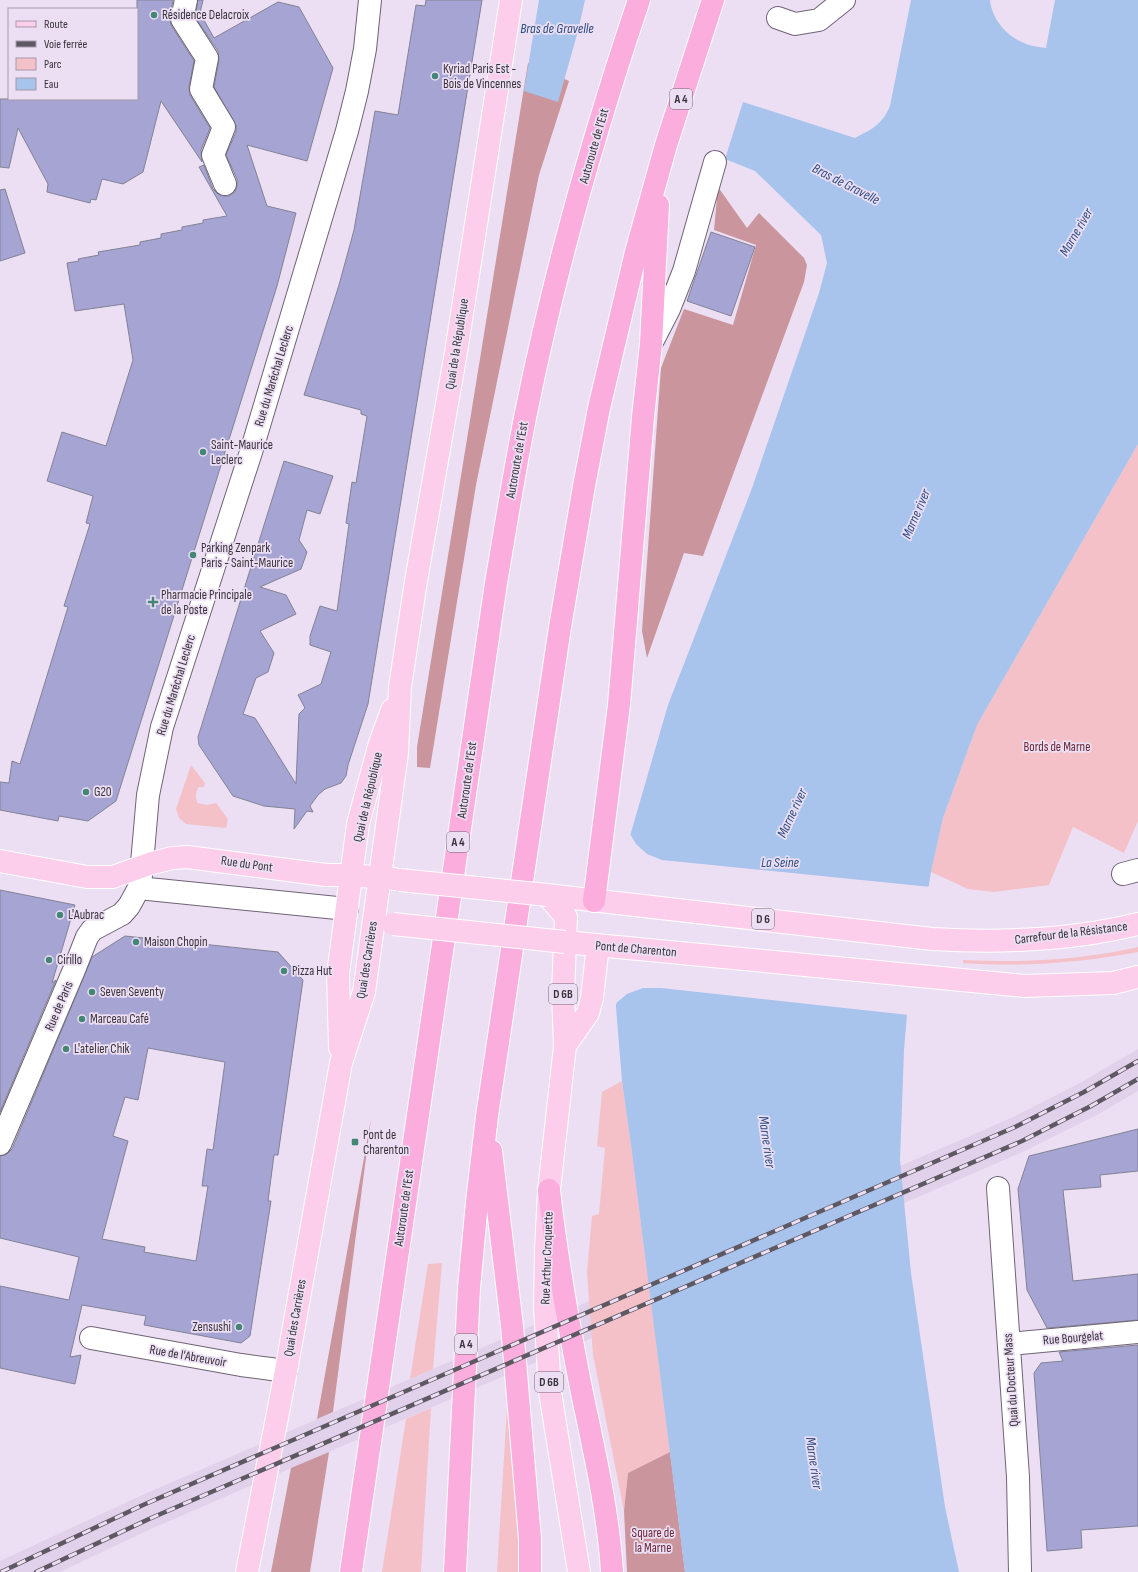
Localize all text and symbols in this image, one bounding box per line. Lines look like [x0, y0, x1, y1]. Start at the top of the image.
place label: Résidence Delacroix [162, 7, 249, 23]
legend [8, 8, 138, 100]
marker: Résidence Delacroix [149, 10, 159, 20]
text: Route [44, 17, 68, 32]
water label: Bras de Gravelle [520, 20, 594, 37]
text: Voie ferrée [44, 37, 88, 52]
text: Parc [44, 57, 62, 72]
place label: Kyriad Paris Est - Bois de Vincennes [443, 61, 522, 92]
marker: Kyriad Paris Est - Bois de Vincennes [430, 71, 440, 81]
text: Eau [44, 77, 58, 92]
road number: A 4 [670, 89, 692, 109]
street label: Autoroute de l’Est [575, 107, 612, 186]
water label: Bras de Gravelle [809, 160, 883, 208]
water label: Marne river [1056, 204, 1097, 259]
street label: Quai de la République [442, 297, 472, 391]
street label: Rue du Maréchal Leclerc [251, 324, 297, 428]
street label: Autoroute de l’Est [502, 421, 532, 500]
place label: Saint-Maurice Leclerc [211, 437, 273, 468]
marker: Saint-Maurice Leclerc [198, 447, 208, 457]
water label: Marne river [898, 486, 934, 541]
place label: Parking Zenpark Paris - Saint-Maurice [201, 540, 293, 571]
marker: Parking Zenpark Paris - Saint-Maurice [188, 550, 198, 560]
place label: Pharmacie Principale de la Poste [161, 587, 252, 618]
marker: Pharmacie Principale de la Poste [148, 597, 158, 607]
street label: Rue du Maréchal Leclerc [153, 633, 199, 737]
park label: Bords de Marne [1024, 739, 1090, 755]
street label: Autoroute de l’Est [454, 741, 480, 820]
street label: Quai de la République [350, 750, 386, 844]
place label: G20 [94, 784, 112, 800]
water label: Marne river [773, 785, 811, 840]
marker: G20 [81, 787, 91, 797]
road number: A 4 [447, 832, 469, 852]
street label: Rue du Pont [220, 852, 274, 876]
water label: La Seine [761, 854, 800, 871]
place label: L'Aubrac [68, 907, 104, 923]
road number: D 6 [752, 909, 774, 929]
marker: L'Aubrac [55, 910, 65, 920]
street label: Carrefour de la Résistance [1014, 918, 1128, 948]
street label: Quai des Carrières [353, 920, 381, 1000]
place label: Maison Chopin [144, 934, 207, 950]
marker: Maison Chopin [131, 937, 141, 947]
street label: Pont de Charenton [595, 937, 677, 961]
place label: Cirillo [57, 952, 82, 968]
marker: Cirillo [44, 955, 54, 965]
place label: Pizza Hut [292, 963, 332, 979]
marker: Pizza Hut [279, 966, 289, 976]
street label: Rue de Paris [41, 978, 77, 1033]
place label: Seven Seventy [100, 984, 164, 1000]
road number: D 6B [549, 984, 577, 1004]
marker: Seven Seventy [87, 987, 97, 997]
place label: Marceau Café [90, 1011, 149, 1027]
marker: Marceau Café [77, 1014, 87, 1024]
place label: L'atelier Chik [74, 1041, 130, 1057]
marker: L'atelier Chik [61, 1044, 71, 1054]
water label: Marne river [755, 1115, 779, 1170]
place label: Pont de Charenton [363, 1127, 409, 1158]
marker: Pont de Charenton [350, 1137, 360, 1147]
street label: Autoroute de l’Est [391, 1169, 417, 1248]
street label: Rue Arthur Croquette [537, 1211, 557, 1305]
street label: Quai des Carrières [280, 1278, 310, 1358]
place label: Zensushi [192, 1319, 231, 1335]
marker: Zensushi [234, 1322, 244, 1332]
street label: Rue Bourgelat [1042, 1327, 1104, 1349]
street label: Quai du Docteur Mass [1000, 1333, 1022, 1427]
road number: A 4 [455, 1334, 477, 1354]
street label: Rue de l'Abreuvoir [148, 1341, 228, 1371]
road number: D 6B [535, 1372, 563, 1392]
water label: Marne river [802, 1436, 826, 1491]
park label: Square de la Marne [632, 1525, 674, 1556]

